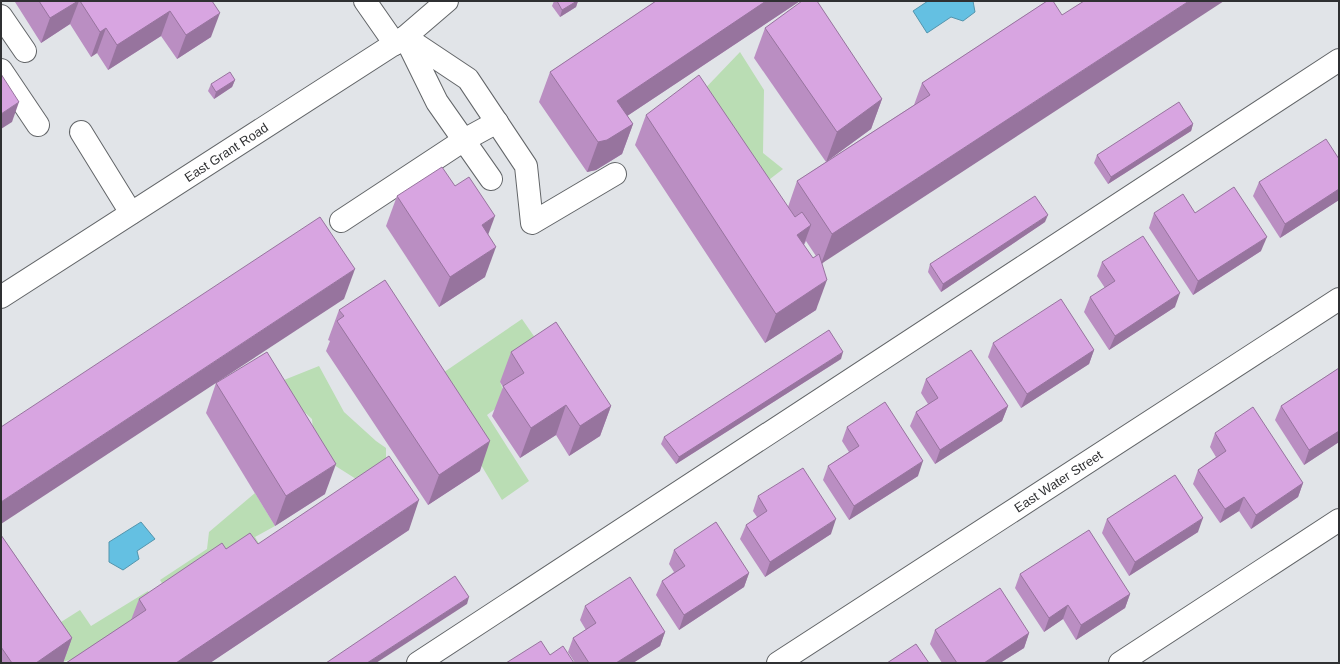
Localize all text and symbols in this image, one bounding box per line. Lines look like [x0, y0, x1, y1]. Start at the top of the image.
street label: East Grant Road [182, 120, 271, 185]
street label: East Water Street [1011, 447, 1105, 516]

